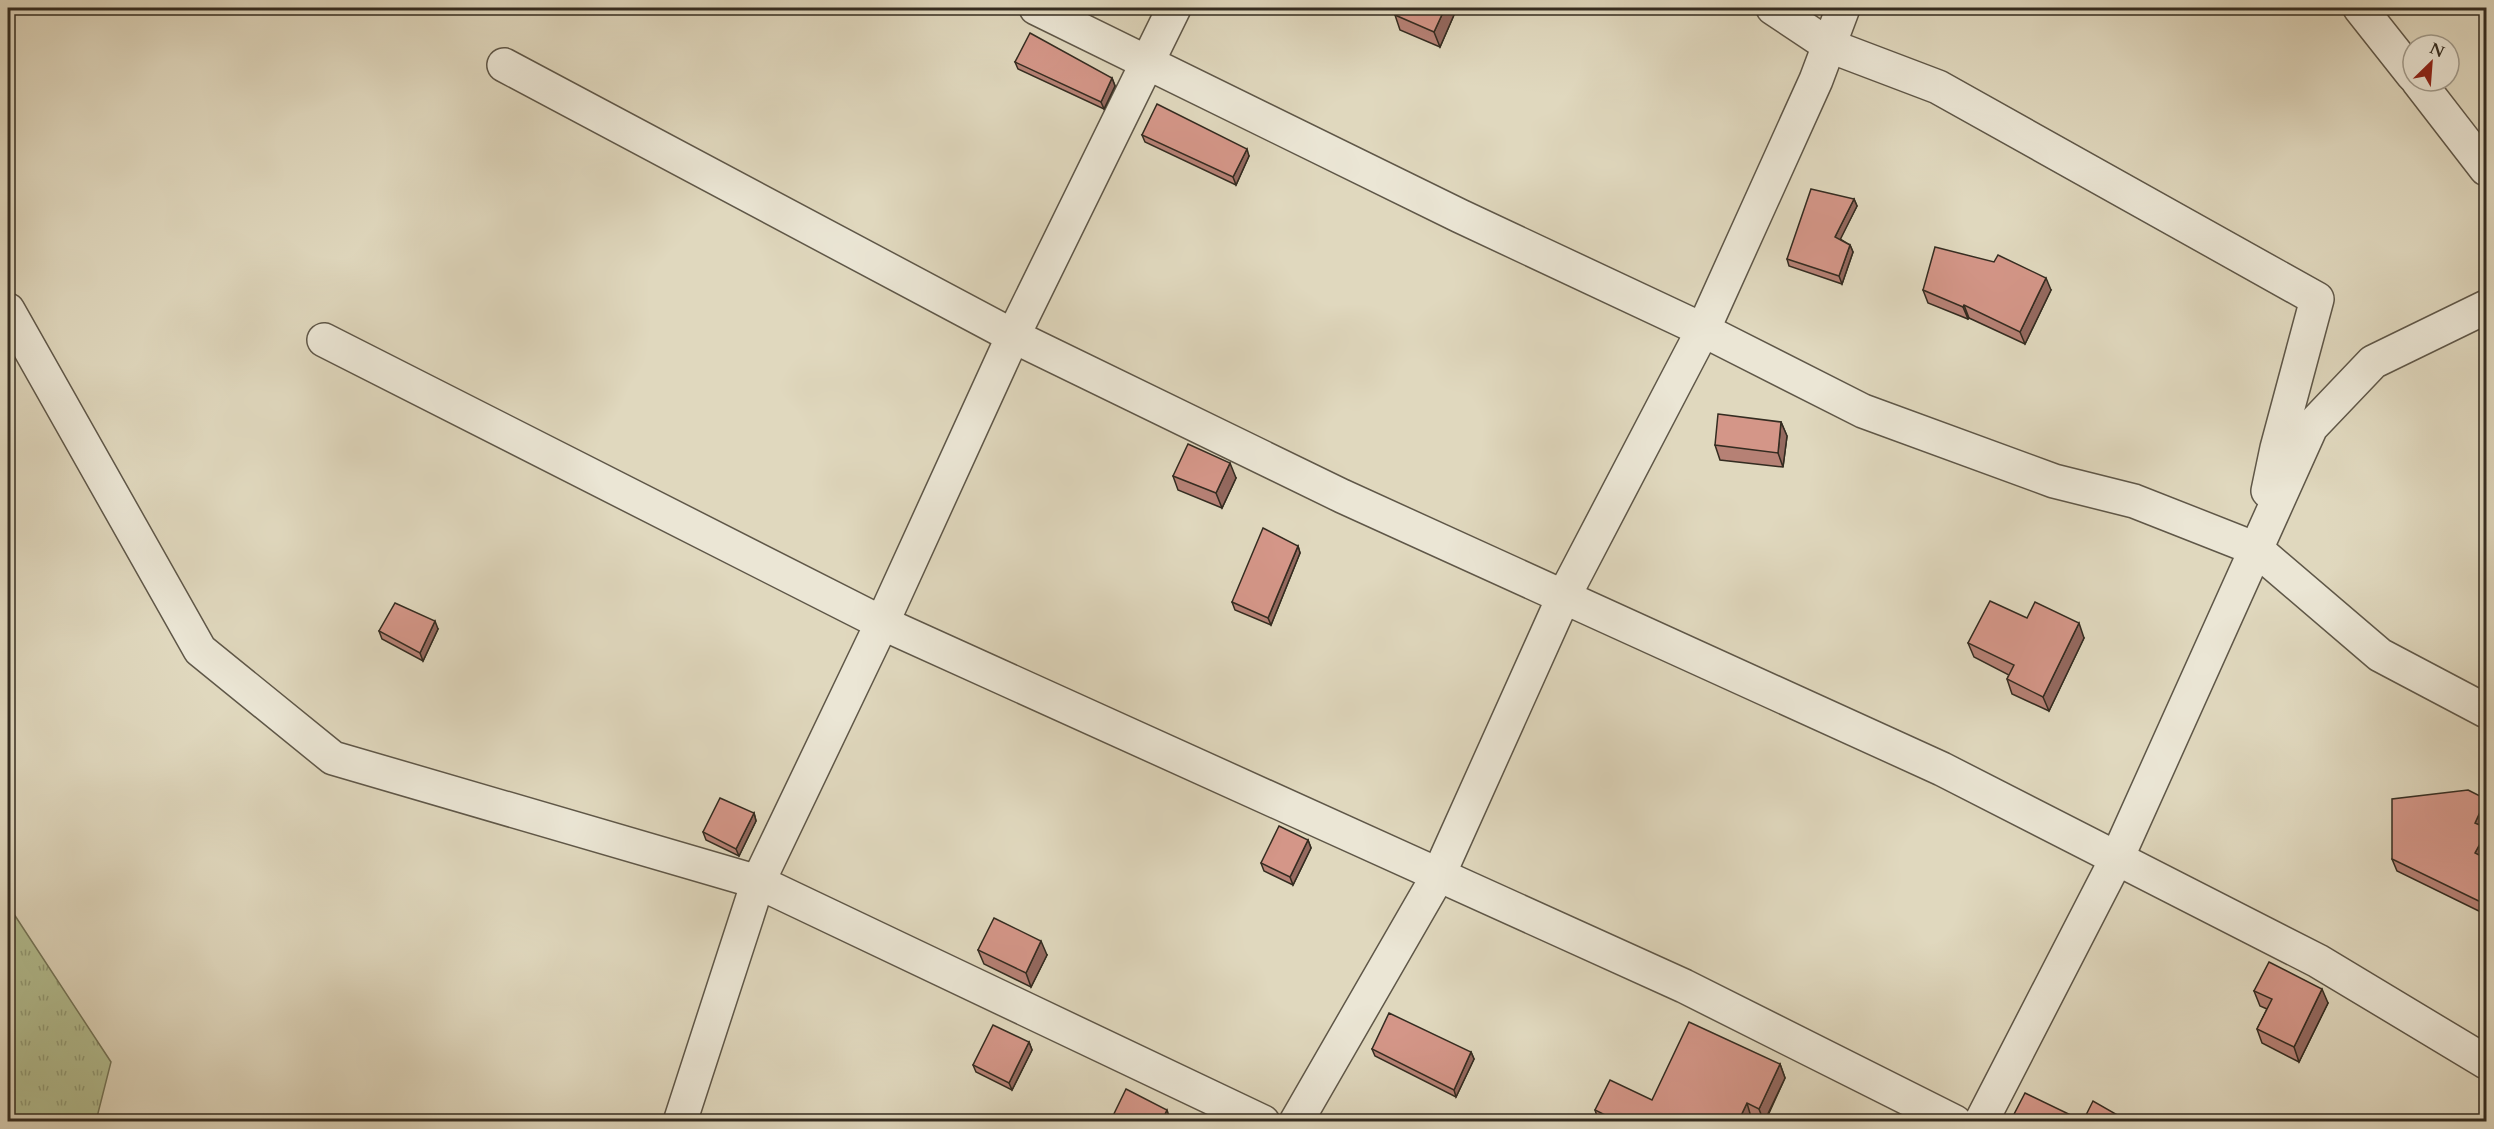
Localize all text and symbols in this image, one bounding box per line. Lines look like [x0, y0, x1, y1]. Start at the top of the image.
north arrow [2401, 33, 2461, 93]
text: N [2426, 37, 2448, 63]

